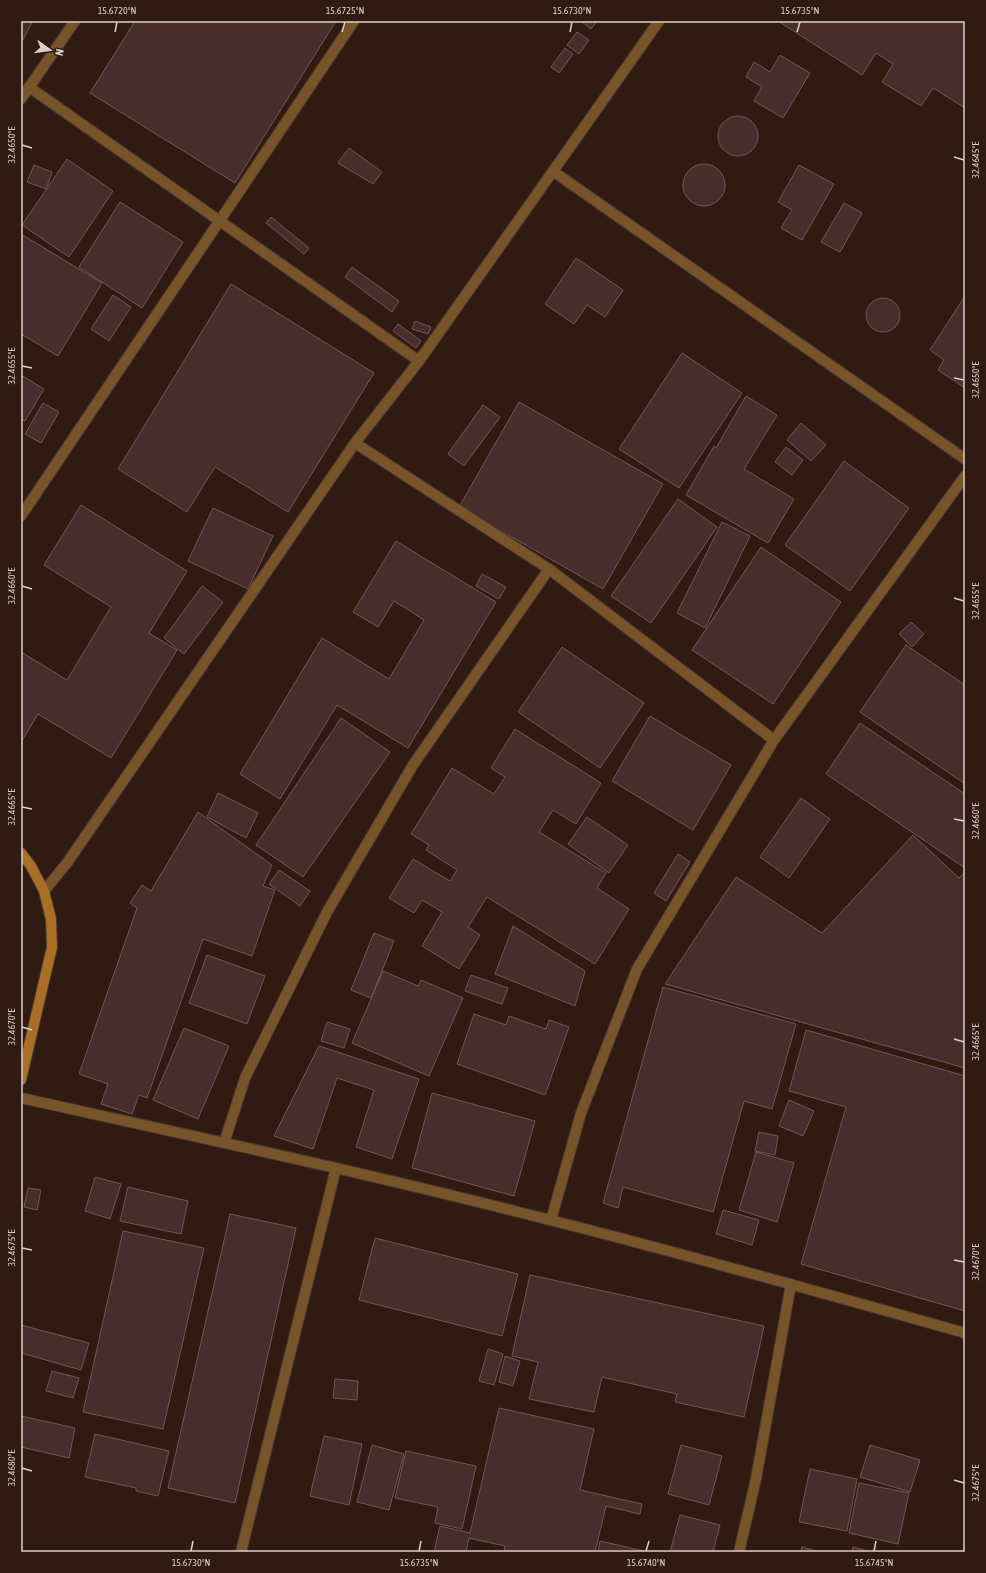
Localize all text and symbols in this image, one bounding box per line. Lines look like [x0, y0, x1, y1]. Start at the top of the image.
text: 15.6720°N [98, 5, 136, 16]
text: 15.6725°N [326, 5, 364, 16]
text: 15.6730°N [553, 5, 591, 16]
text: 15.6735°N [781, 5, 819, 16]
north arrow [30, 30, 70, 70]
text: N [53, 48, 66, 57]
text: 32.4650°E [6, 126, 17, 164]
text: 32.4645°E [970, 141, 981, 179]
text: 32.4655°E [6, 347, 17, 385]
text: 32.4650°E [970, 361, 981, 399]
text: 32.4660°E [6, 567, 17, 605]
text: 32.4655°E [970, 582, 981, 620]
text: 32.4665°E [6, 788, 17, 826]
text: 32.4660°E [970, 802, 981, 840]
text: 32.4670°E [6, 1008, 17, 1046]
text: 32.4665°E [970, 1023, 981, 1061]
text: 32.4675°E [6, 1229, 17, 1267]
text: 32.4670°E [970, 1243, 981, 1281]
text: 32.4680°E [6, 1449, 17, 1487]
text: 32.4675°E [970, 1464, 981, 1502]
text: 15.6730°N [172, 1557, 210, 1568]
text: 15.6735°N [400, 1557, 438, 1568]
text: 15.6740°N [627, 1557, 665, 1568]
text: 15.6745°N [855, 1557, 893, 1568]

